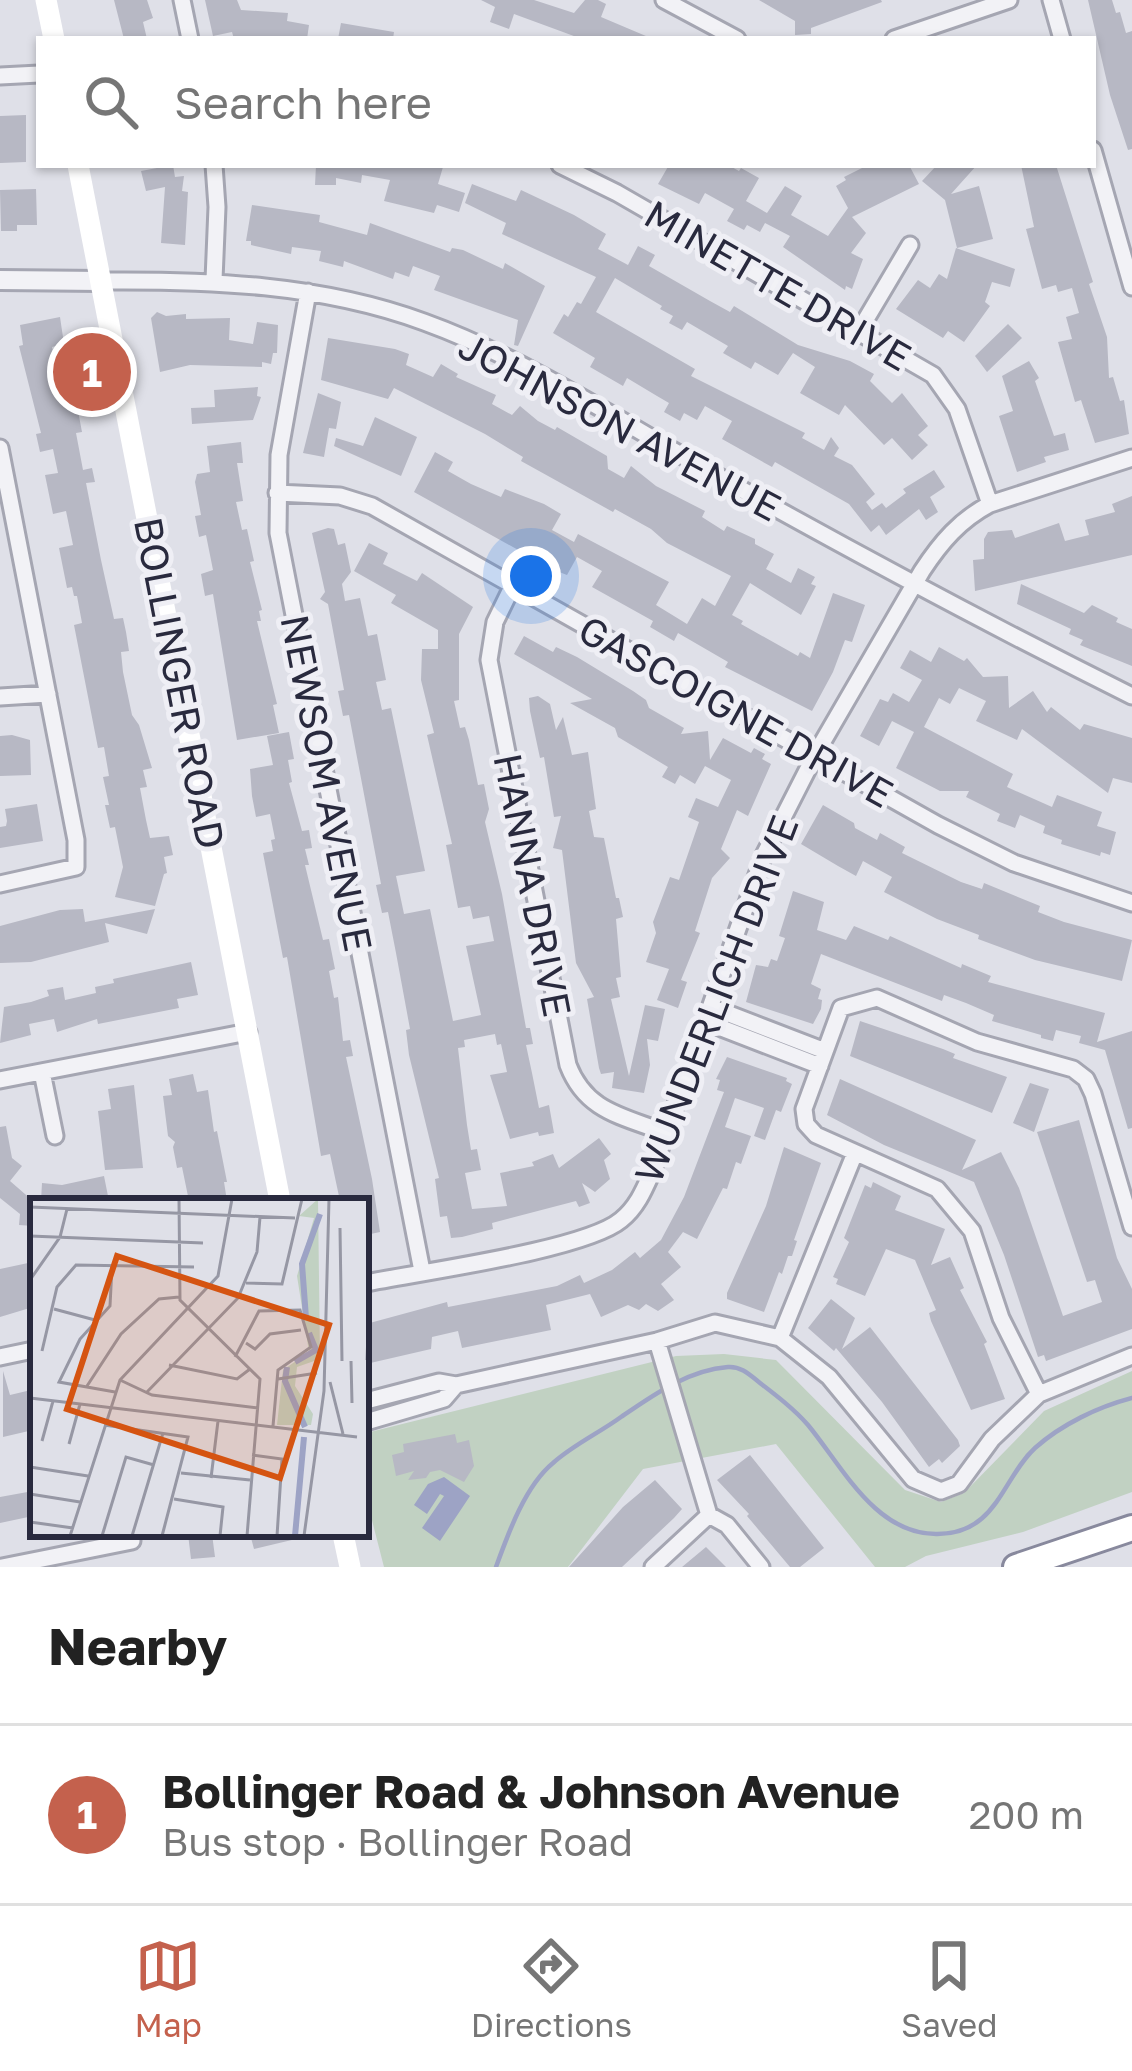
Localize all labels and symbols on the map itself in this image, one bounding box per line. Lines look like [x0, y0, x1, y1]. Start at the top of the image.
street label: MINETTE DRIVE [637, 190, 919, 380]
street label: JOHNSON AVENUE [451, 321, 789, 531]
pin: 1 [53, 327, 131, 417]
street label: BOLLINGER ROAD [125, 513, 235, 853]
your location [501, 546, 561, 606]
street label: GASCOIGNE DRIVE [571, 605, 901, 817]
street label: NEWSOM AVENUE [271, 611, 383, 955]
street label: HANNA DRIVE [484, 750, 582, 1020]
street label: WUNDERLICH DRIVE [624, 809, 808, 1189]
inset map [30, 1198, 369, 1537]

